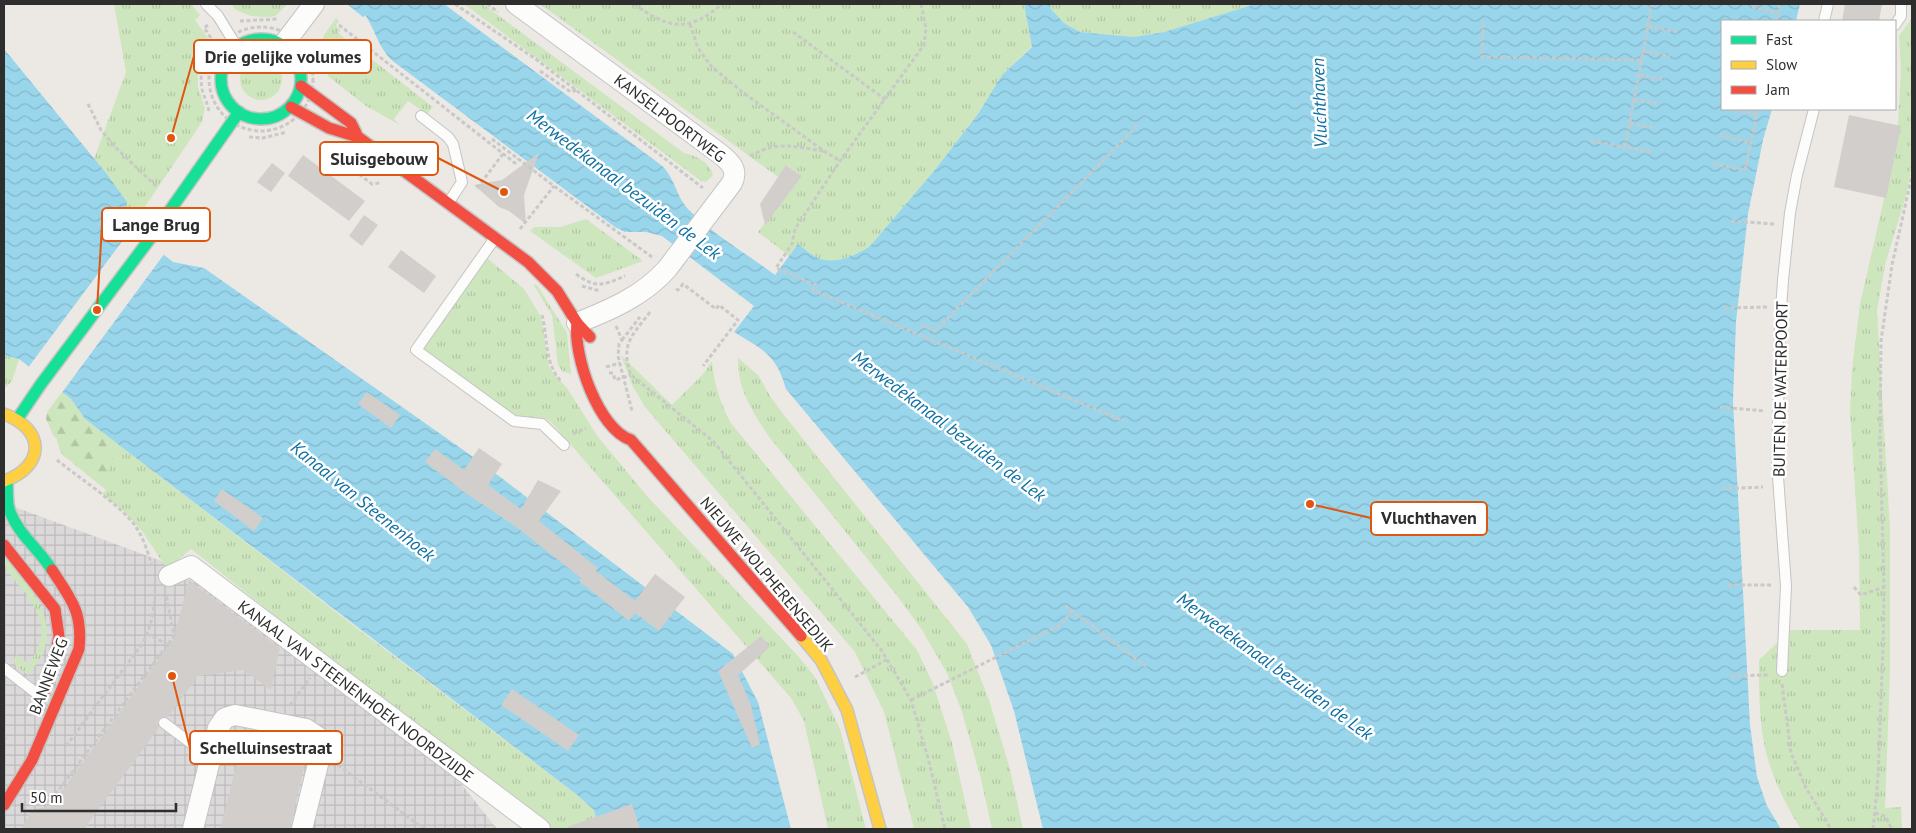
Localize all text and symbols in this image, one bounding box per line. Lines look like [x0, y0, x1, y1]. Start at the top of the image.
legend [1721, 20, 1896, 110]
text: Fast [1766, 30, 1793, 49]
callout: Drie gelijke volumes [194, 40, 371, 73]
text: Drie gelijke volumes [205, 45, 362, 68]
text: Slow [1766, 55, 1797, 74]
water label: Vluchthaven [1306, 57, 1332, 149]
street label: KANSELPOORTWEG [610, 70, 730, 166]
text: Jam [1765, 80, 1790, 99]
water label: Merwedekanaal bezuiden de Lek [523, 104, 726, 265]
callout: Sluisgebouw [320, 142, 438, 175]
text: Sluisgebouw [330, 147, 429, 170]
callout: Lange Brug [102, 208, 210, 241]
text: Lange Brug [112, 213, 200, 236]
street label: BUITEN DE WATERPOORT [1768, 301, 1792, 477]
water label: Merwedekanaal bezuiden de Lek [848, 346, 1051, 507]
water label: Kanaal van Steenenhoek [286, 436, 440, 567]
street label: NIEUWE WOLPHERENSEDIJK [696, 492, 838, 656]
callout: Vluchthaven [1371, 502, 1487, 535]
text: Vluchthaven [1380, 506, 1477, 529]
water label: Merwedekanaal bezuiden de Lek [1172, 587, 1378, 745]
street label: KANAAL VAN STEENENHOEK NOORDZIJDE [234, 596, 478, 786]
street label: BANNEWEG [24, 635, 72, 717]
callout: Schelluinsestraat [190, 731, 342, 764]
text: Schelluinsestraat [200, 736, 333, 759]
scale bar [22, 780, 176, 812]
text: 50 m [30, 788, 63, 807]

